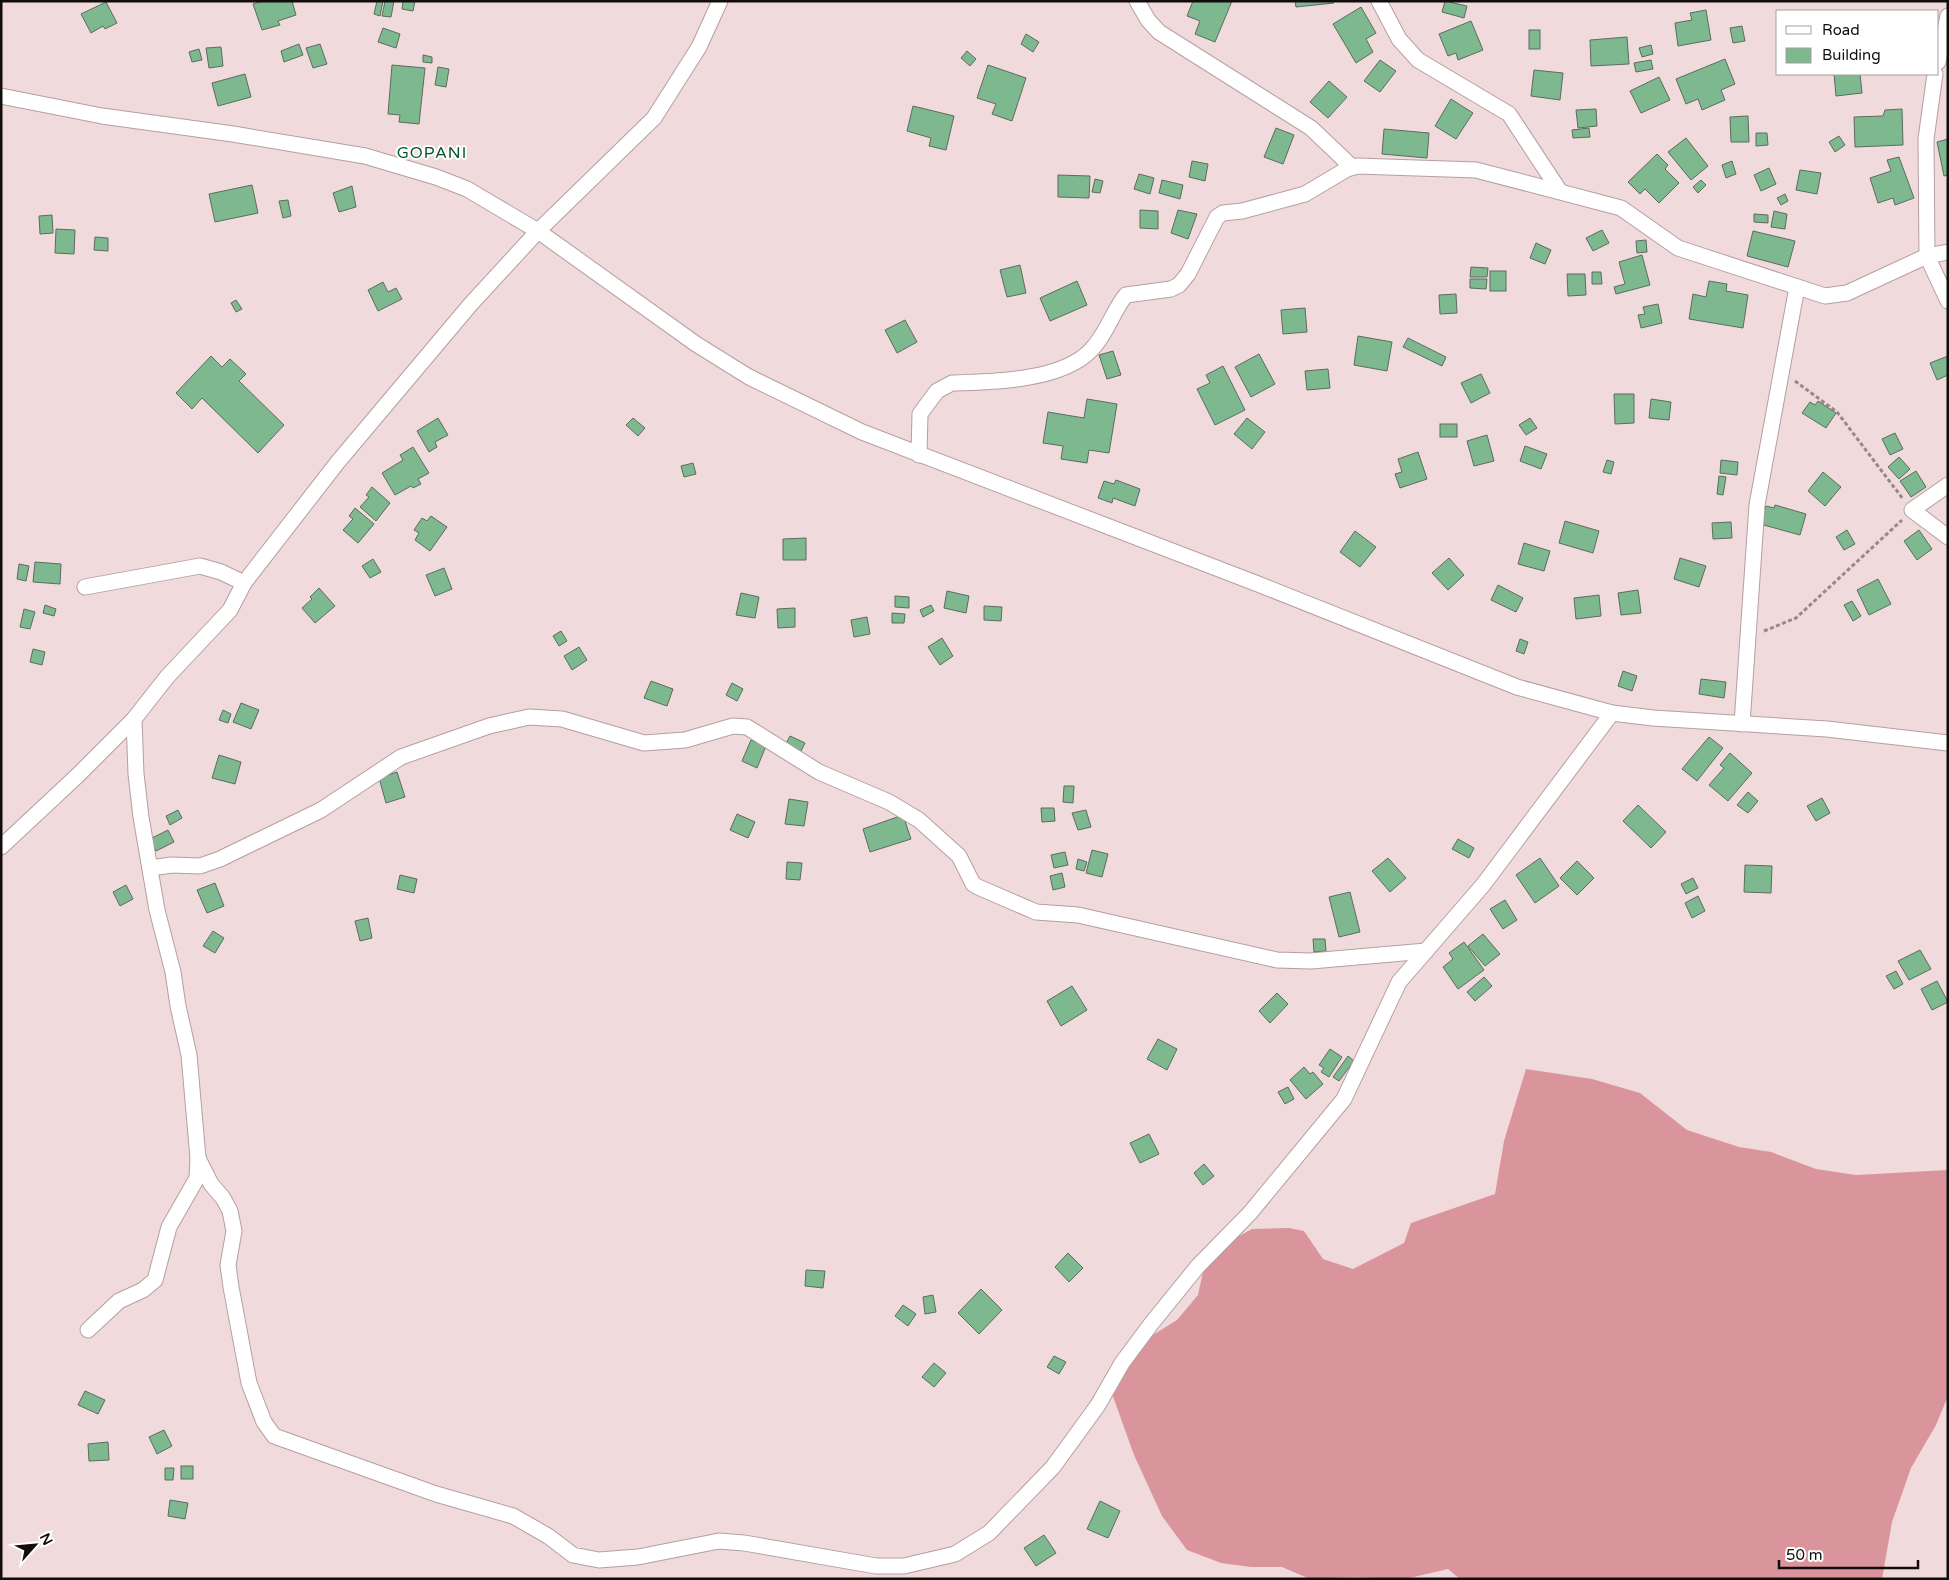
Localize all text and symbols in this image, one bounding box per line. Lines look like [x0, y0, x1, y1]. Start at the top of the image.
legend [1776, 10, 1939, 75]
text: Road [1822, 21, 1860, 39]
text: Building [1822, 46, 1881, 64]
district label: GOPANI [397, 143, 467, 163]
north arrow [10, 1520, 60, 1570]
text: N [36, 1530, 56, 1548]
scale bar [1779, 1538, 1918, 1570]
text: 50 m [1786, 1546, 1823, 1564]

